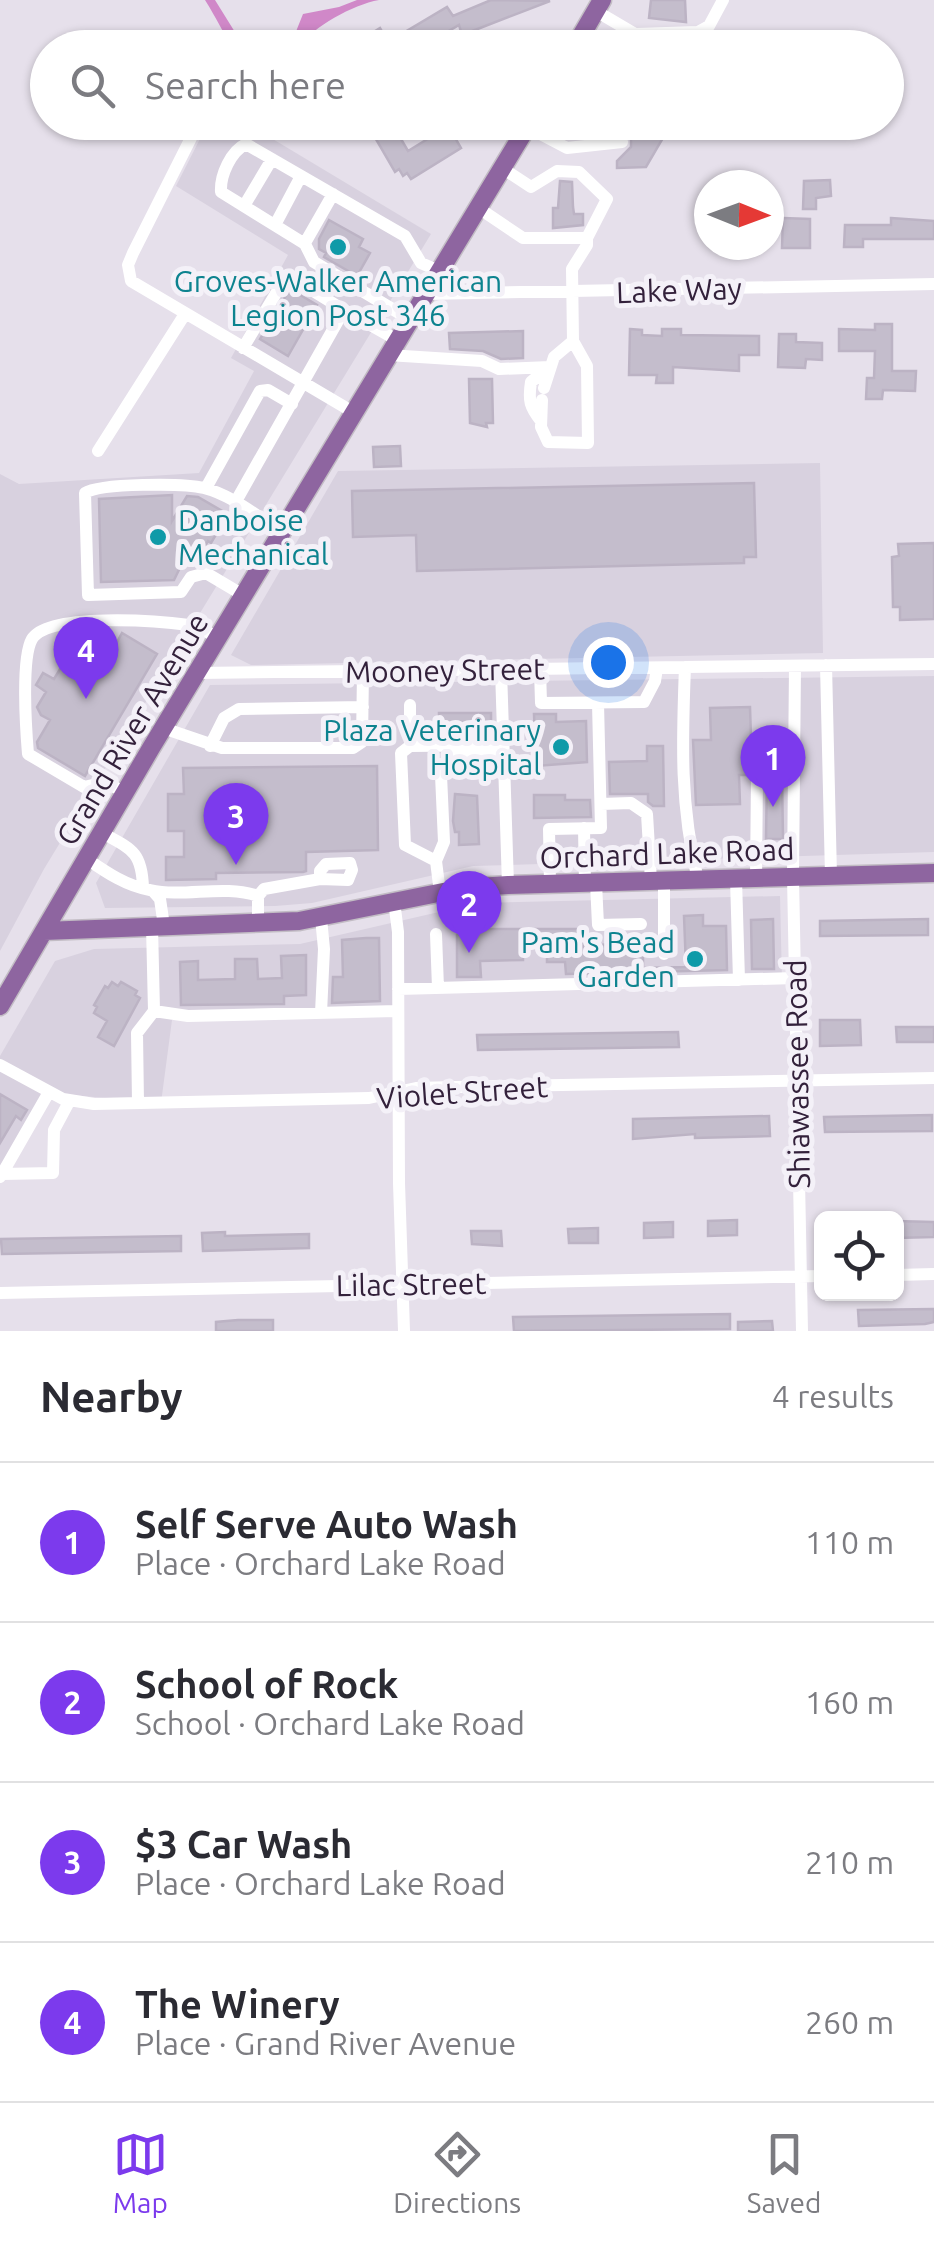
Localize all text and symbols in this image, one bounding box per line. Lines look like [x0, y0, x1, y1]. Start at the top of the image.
search box [30, 30, 904, 140]
icon: search [65, 58, 120, 113]
text: Search here [145, 64, 346, 106]
north arrow [694, 170, 784, 260]
marker: Groves-Walker American Legion Post 346 [327, 236, 349, 258]
place label: Groves-Walker American Legion Post 346 [174, 264, 502, 332]
street label: Lake Way [616, 271, 742, 309]
place label: Danboise Mechanical [178, 503, 329, 571]
marker: Danboise Mechanical [147, 526, 169, 548]
street label: Grand River Avenue [49, 607, 215, 851]
pin: 4 [54, 616, 118, 699]
your location [583, 637, 634, 688]
street label: Mooney Street [345, 651, 545, 689]
place label: Plaza Veterinary Hospital [323, 713, 541, 781]
pin: 1 [740, 724, 806, 807]
marker: Plaza Veterinary Hospital [550, 736, 572, 758]
pin: 3 [204, 782, 268, 865]
street label: Orchard Lake Road [539, 832, 795, 874]
pin: 2 [436, 870, 502, 953]
place label: Pam's Bead Garden [521, 925, 675, 993]
marker: Pam's Bead Garden [684, 948, 706, 970]
street label: Shiawassee Road [778, 959, 816, 1189]
street label: Violet Street [375, 1069, 549, 1115]
map controls [814, 1211, 904, 1301]
button: locate [814, 1211, 904, 1301]
street label: Lilac Street [335, 1266, 487, 1302]
text: Nearby [40, 1373, 183, 1420]
text: 4 results [772, 1378, 894, 1414]
text: Self Serve Auto Wash [135, 1503, 518, 1545]
text: 1 [63, 1524, 82, 1560]
text: 110 m [805, 1524, 894, 1560]
text: Place · Orchard Lake Road [135, 1545, 506, 1581]
text: School of Rock [135, 1663, 398, 1705]
text: 2 [63, 1684, 82, 1720]
text: 160 m [805, 1684, 894, 1720]
text: School · Orchard Lake Road [135, 1705, 525, 1741]
text: $3 Car Wash [135, 1823, 352, 1865]
text: 3 [63, 1844, 82, 1880]
text: 210 m [805, 1844, 894, 1880]
text: Place · Orchard Lake Road [135, 1865, 506, 1901]
text: The Winery [135, 1983, 340, 2025]
text: 4 [63, 2004, 82, 2040]
text: 260 m [805, 2004, 894, 2040]
text: Place · Grand River Avenue [135, 2025, 516, 2061]
tab: Map [113, 2127, 168, 2218]
tab: Directions [393, 2127, 521, 2218]
tab: Saved [747, 2127, 821, 2218]

